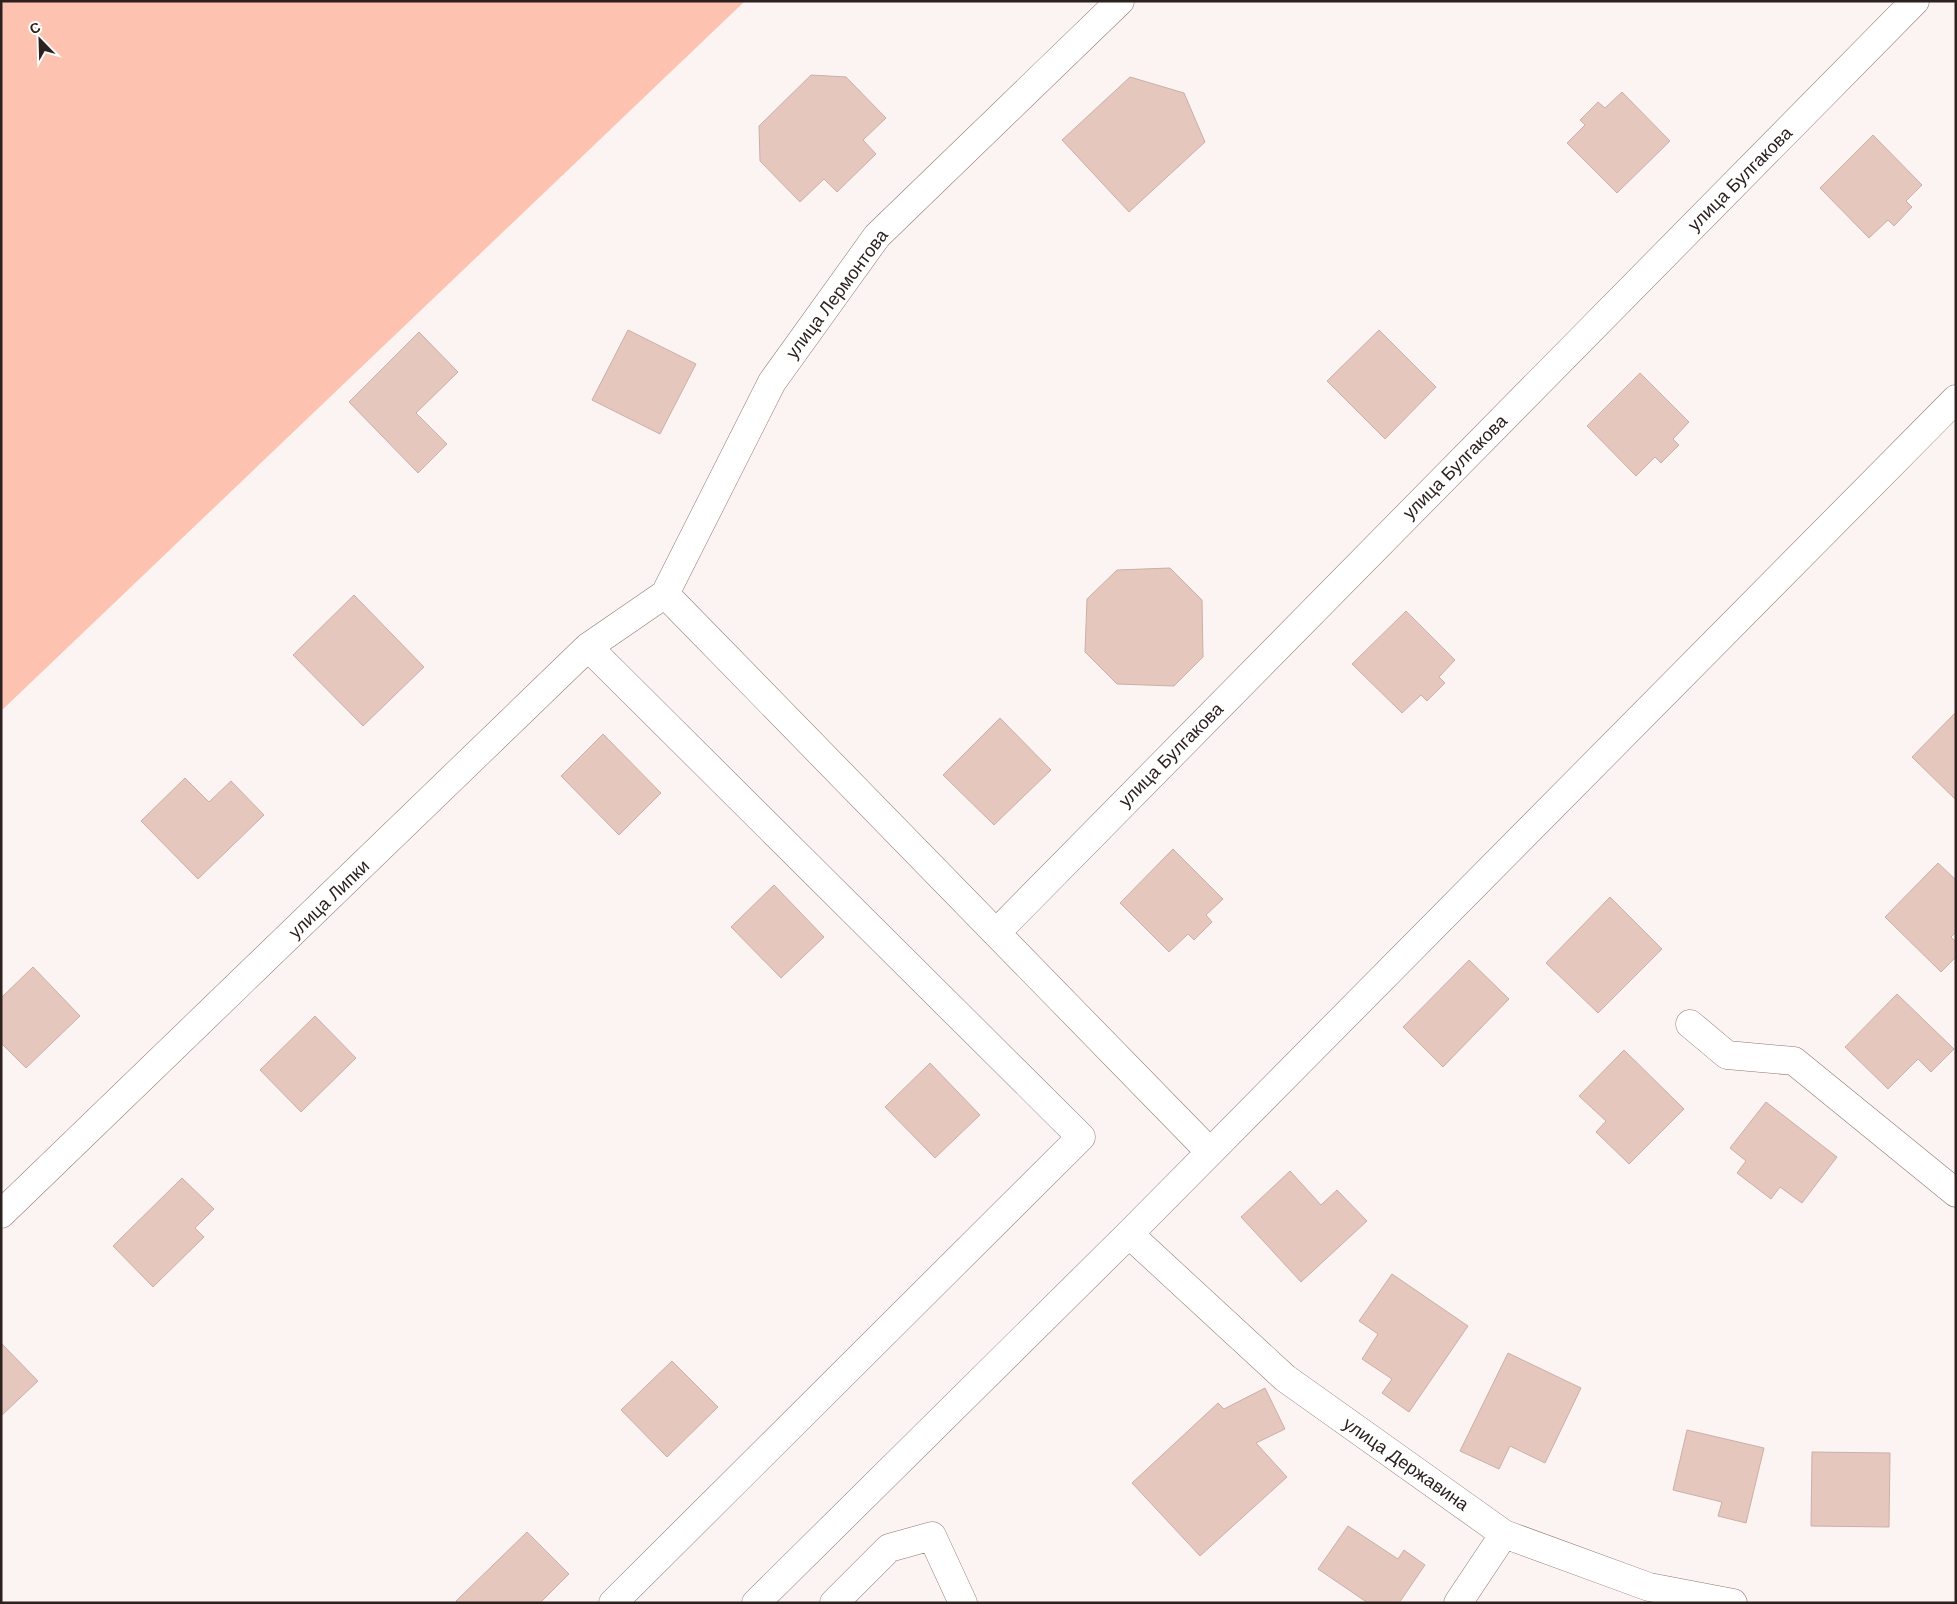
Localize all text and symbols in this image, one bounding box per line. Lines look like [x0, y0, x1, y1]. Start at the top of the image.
north arrow [15, 15, 65, 65]
text: С [27, 19, 43, 37]
street label: улица Булгакова [1684, 122, 1797, 235]
street label: улица Лермонтова [782, 225, 893, 362]
street label: улица Булгакова [1399, 410, 1512, 523]
street label: улица Булгакова [1115, 698, 1228, 811]
street label: улица Липки [285, 856, 373, 942]
street label: улица Державина [1340, 1413, 1473, 1515]

